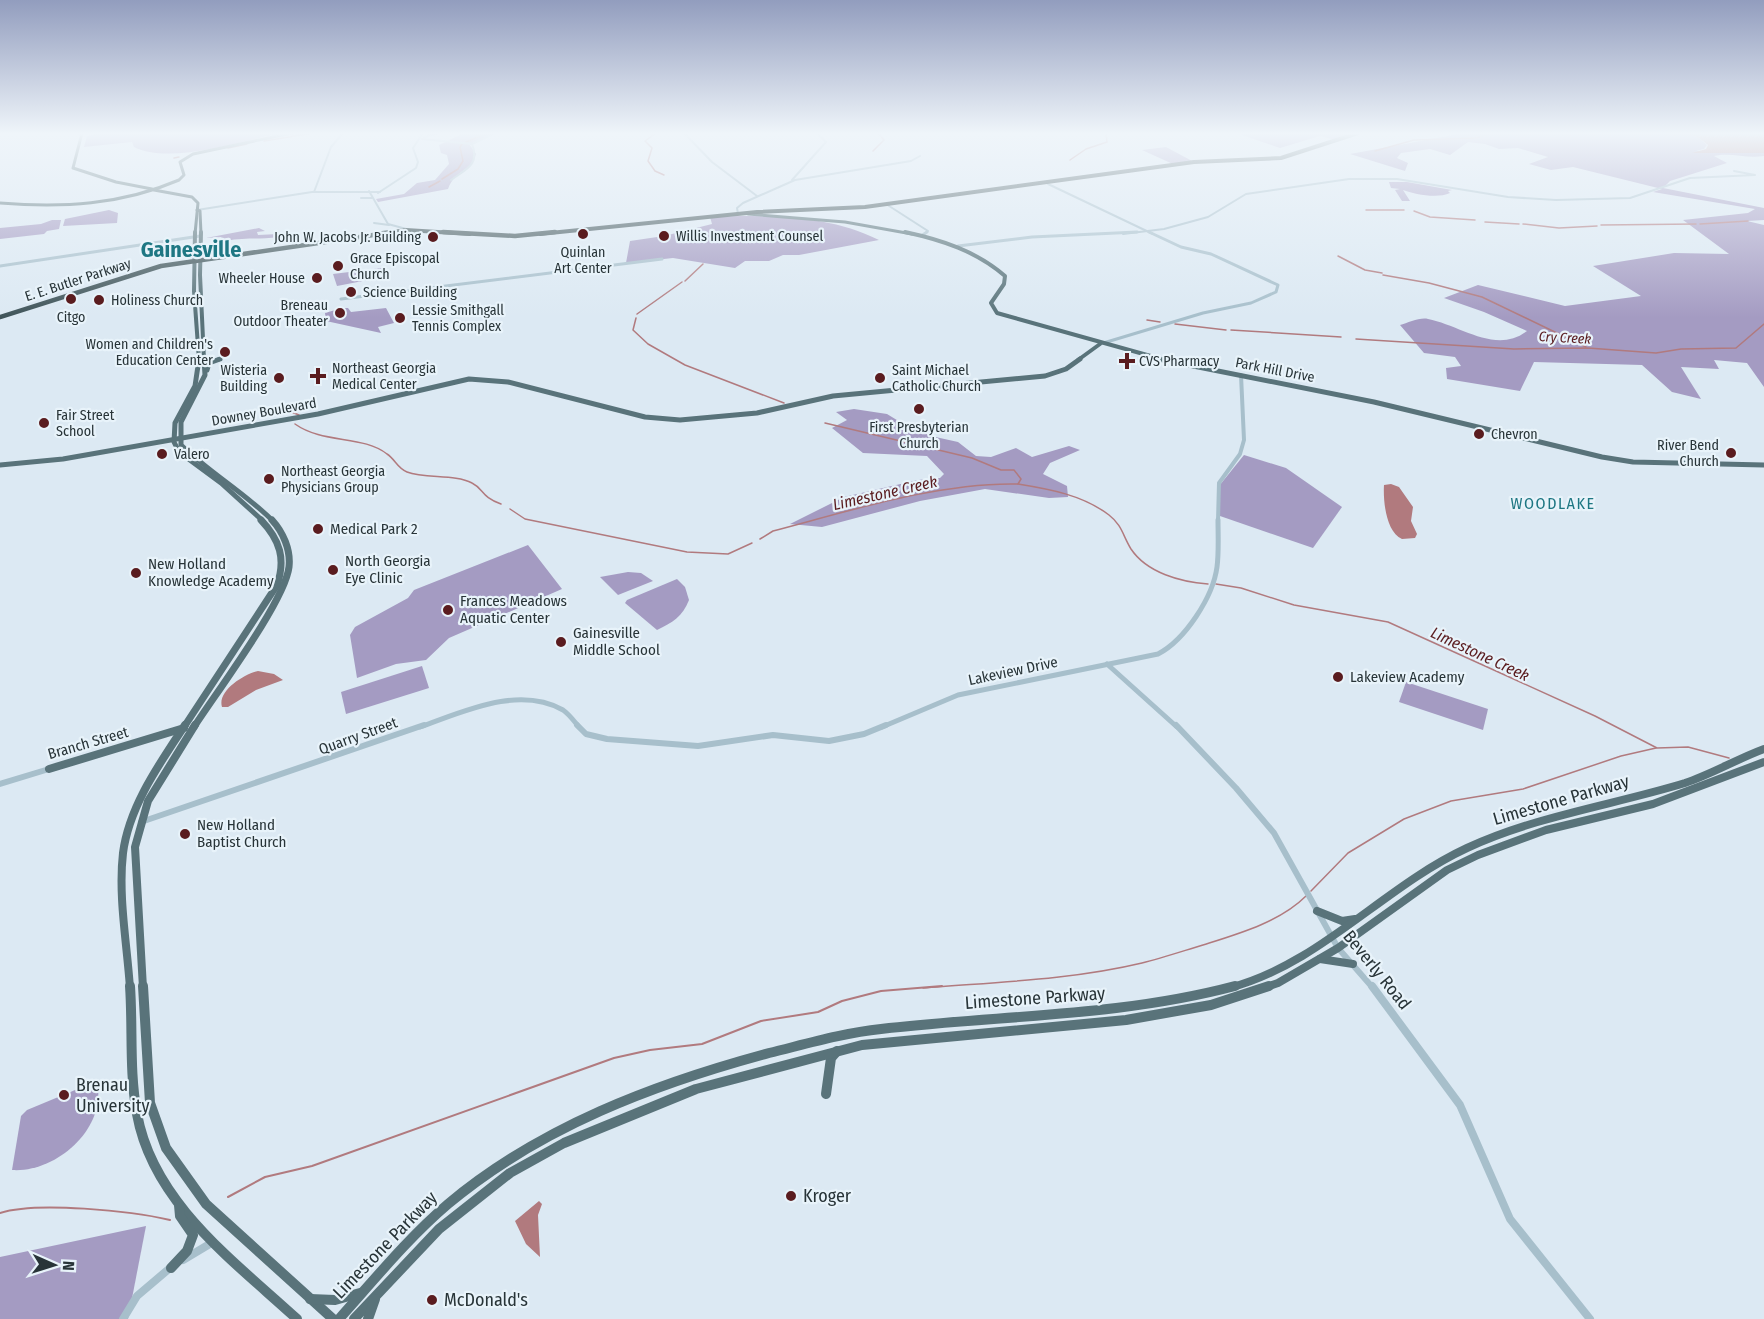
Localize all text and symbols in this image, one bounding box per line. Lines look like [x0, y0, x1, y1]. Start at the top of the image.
marker: Quinlan Art Center [576, 227, 590, 241]
place label: Willis Investment Counsel [676, 228, 824, 245]
place label: John W. Jacobs Jr. Building [274, 229, 421, 246]
marker: Willis Investment Counsel [657, 229, 671, 243]
marker: John W. Jacobs Jr. Building [426, 230, 440, 244]
district label: Gainesville [141, 236, 241, 263]
place label: Quinlan Art Center [554, 244, 612, 277]
place label: Grace Episcopal Church [350, 250, 440, 283]
street label: E. E. Butler Parkway [23, 255, 134, 305]
marker: Grace Episcopal Church [331, 259, 345, 273]
place label: Wheeler House [219, 270, 305, 287]
marker: Wheeler House [310, 271, 324, 285]
place label: Science Building [363, 284, 457, 301]
marker: Science Building [344, 285, 358, 299]
marker: Citgo [64, 292, 78, 306]
place label: Holiness Church [111, 292, 203, 309]
marker: Holiness Church [92, 293, 106, 307]
place label: Breneau Outdoor Theater [233, 297, 328, 330]
place label: Lessie Smithgall Tennis Complex [412, 302, 504, 335]
marker: Breneau Outdoor Theater [333, 306, 347, 320]
place label: Citgo [57, 309, 85, 326]
marker: Lessie Smithgall Tennis Complex [393, 311, 407, 325]
water label: Cry Creek [1538, 328, 1592, 348]
place label: Women and Children's Education Center [86, 336, 213, 369]
marker: Women and Children's Education Center [218, 345, 232, 359]
place label: CVS Pharmacy [1139, 353, 1220, 370]
marker: CVS Pharmacy [1120, 354, 1134, 368]
street label: Park Hill Drive [1234, 354, 1316, 386]
place label: Northeast Georgia Medical Center [332, 360, 436, 393]
place label: Wisteria Building [220, 362, 267, 395]
place label: Saint Michael Catholic Church [892, 362, 981, 395]
marker: Northeast Georgia Medical Center [309, 367, 327, 385]
marker: Wisteria Building [272, 371, 286, 385]
marker: Saint Michael Catholic Church [873, 371, 887, 385]
street label: Downey Boulevard [210, 394, 318, 430]
marker: First Presbyterian Church [912, 402, 926, 416]
place label: Fair Street School [56, 407, 115, 440]
marker: Fair Street School [37, 416, 51, 430]
place label: First Presbyterian Church [869, 419, 969, 452]
place label: Chevron [1491, 426, 1538, 443]
marker: Chevron [1472, 427, 1486, 441]
place label: River Bend Church [1657, 437, 1719, 470]
place label: Valero [174, 446, 210, 463]
marker: River Bend Church [1724, 446, 1738, 460]
marker: Valero [155, 447, 169, 461]
place label: Northeast Georgia Physicians Group [281, 463, 385, 496]
marker: Northeast Georgia Physicians Group [262, 472, 276, 486]
water label: Limestone Creek [831, 472, 939, 514]
district label: WOODLAKE [1511, 494, 1595, 513]
place label: Medical Park 2 [330, 520, 418, 538]
marker: Medical Park 2 [311, 522, 325, 536]
place label: North Georgia Eye Clinic [345, 552, 431, 587]
place label: New Holland Knowledge Academy [148, 555, 274, 590]
marker: North Georgia Eye Clinic [326, 563, 340, 577]
marker: New Holland Knowledge Academy [129, 566, 143, 580]
place label: Frances Meadows Aquatic Center [460, 592, 567, 627]
marker: Frances Meadows Aquatic Center [441, 603, 455, 617]
water label: Limestone Creek [1428, 623, 1532, 685]
place label: Gainesville Middle School [573, 624, 660, 659]
marker: Gainesville Middle School [554, 635, 568, 649]
street label: Lakeview Drive [967, 653, 1059, 689]
place label: Lakeview Academy [1350, 668, 1465, 686]
marker: Lakeview Academy [1331, 670, 1345, 684]
street label: Quarry Street [316, 713, 400, 759]
street label: Branch Street [46, 723, 130, 763]
street label: Limestone Parkway [1490, 770, 1632, 830]
place label: New Holland Baptist Church [197, 816, 286, 851]
marker: New Holland Baptist Church [178, 827, 192, 841]
street label: Beverly Road [1338, 926, 1416, 1014]
street label: Limestone Parkway [964, 982, 1106, 1014]
place label: Brenau University [76, 1074, 150, 1117]
marker: Brenau University [57, 1088, 71, 1102]
place label: Kroger [803, 1185, 852, 1207]
street label: Limestone Parkway [328, 1187, 442, 1303]
marker: Kroger [784, 1189, 798, 1203]
north arrow [24, 1235, 84, 1295]
text: N [59, 1260, 78, 1271]
place label: McDonald's [444, 1289, 528, 1311]
marker: McDonald's [425, 1293, 439, 1307]

